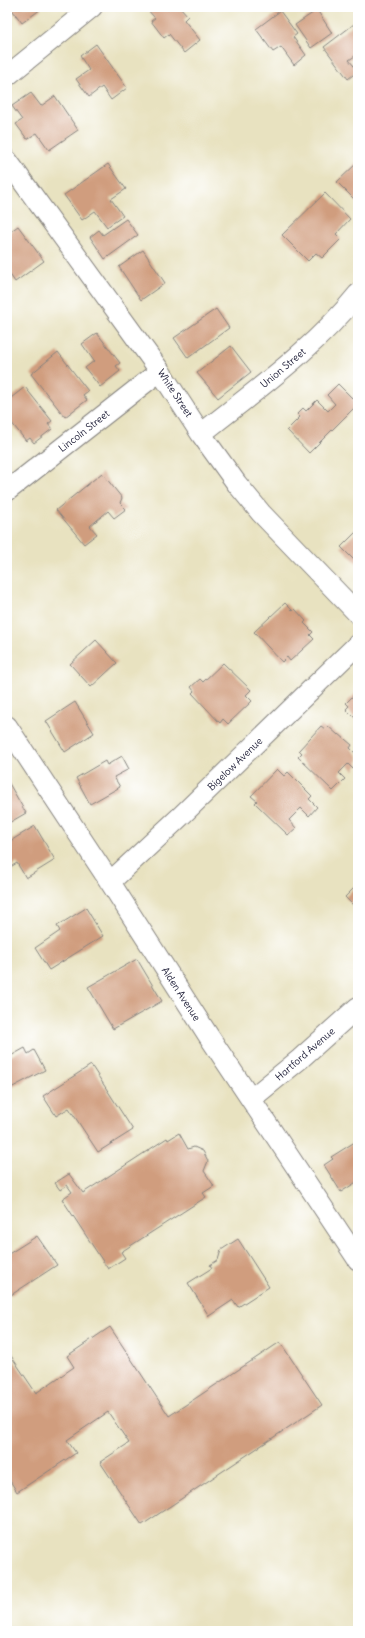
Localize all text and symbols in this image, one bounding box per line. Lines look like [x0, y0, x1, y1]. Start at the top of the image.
street label: Union Street [258, 345, 309, 391]
street label: White Street [155, 366, 196, 420]
street label: Lincoln Street [56, 407, 113, 455]
street label: Bigelow Avenue [205, 735, 265, 793]
street label: Alden Avenue [159, 965, 203, 1023]
street label: Hartford Avenue [272, 1025, 338, 1083]

